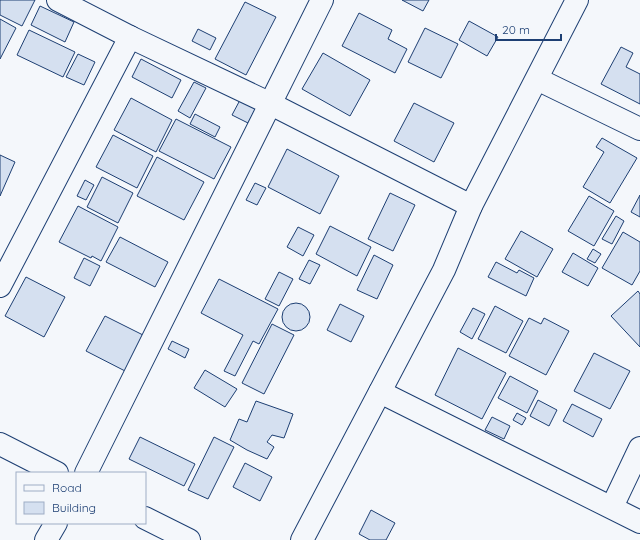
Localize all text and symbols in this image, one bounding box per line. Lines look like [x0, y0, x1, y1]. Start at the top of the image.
scale bar [496, 16, 561, 42]
text: 20 m [502, 22, 530, 37]
legend [16, 472, 146, 524]
text: Road [52, 480, 82, 495]
text: Building [52, 500, 96, 515]

